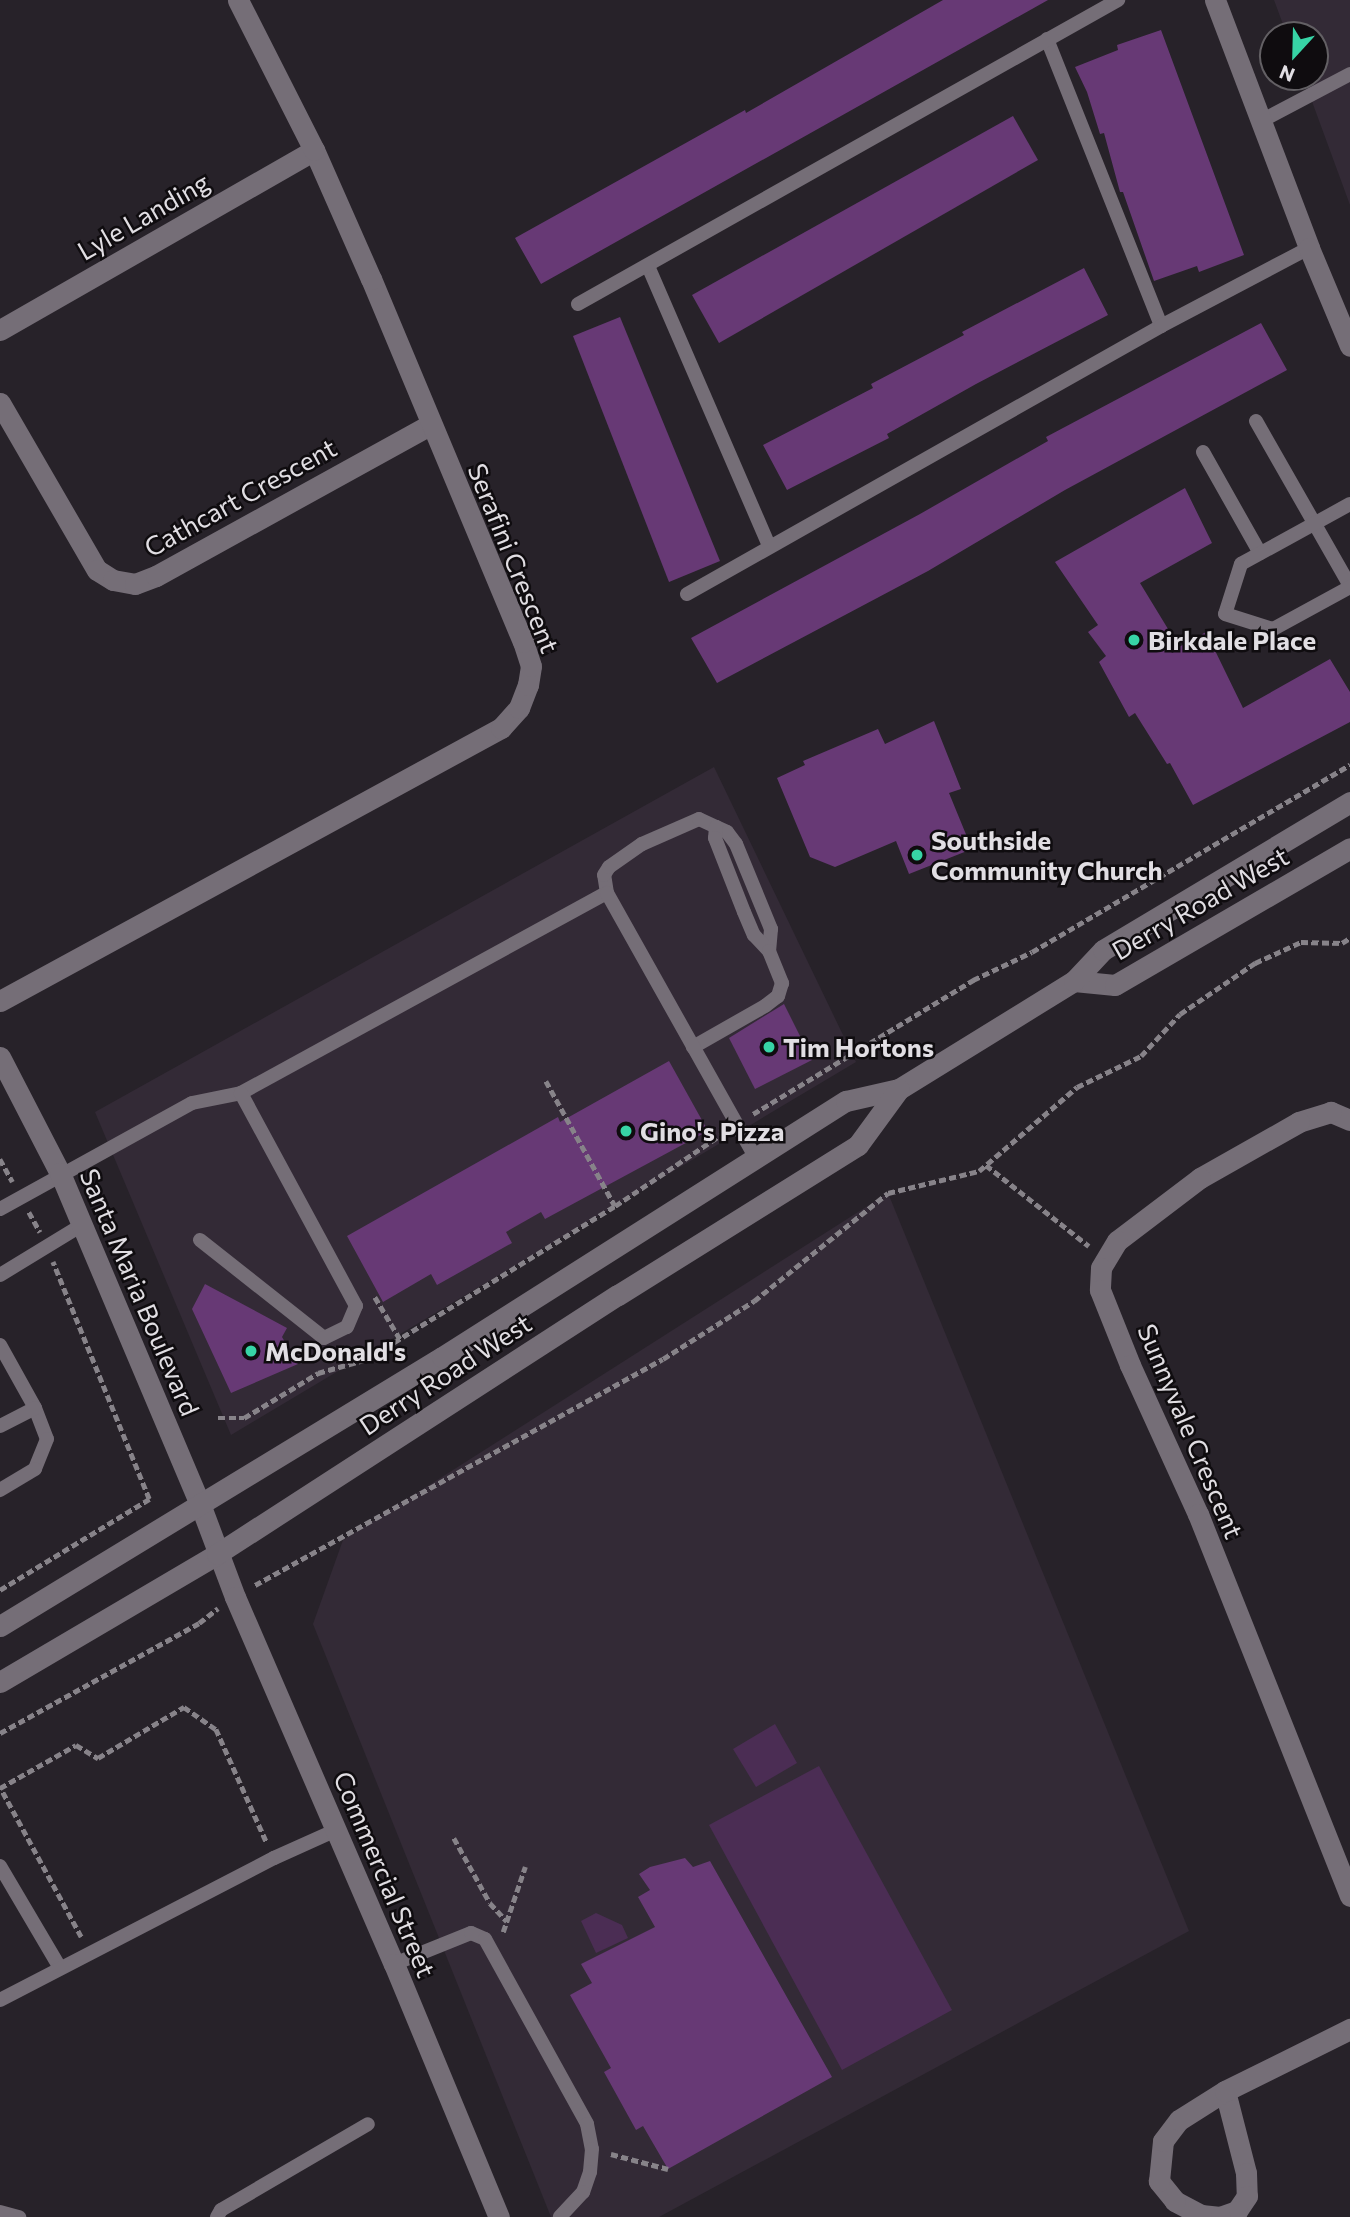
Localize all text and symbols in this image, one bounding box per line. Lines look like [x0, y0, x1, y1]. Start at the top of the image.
north arrow [1259, 21, 1329, 91]
text: N [1276, 61, 1298, 87]
street label: Lyle Landing [72, 166, 214, 266]
street label: Cathcart Crescent [138, 431, 342, 563]
street label: Serafini Crescent [462, 459, 566, 657]
place label: Birkdale Place [1148, 624, 1316, 656]
marker: Birkdale Place [1126, 632, 1142, 648]
place label: Southside Community Church [931, 824, 1163, 886]
street label: Derry Road West [1106, 840, 1294, 966]
marker: Southside Community Church [909, 847, 925, 863]
place label: Tim Hortons [783, 1031, 934, 1063]
marker: Tim Hortons [761, 1039, 777, 1055]
place label: Gino's Pizza [640, 1115, 784, 1147]
marker: Gino's Pizza [618, 1123, 634, 1139]
street label: Santa Maria Boulevard [74, 1164, 206, 1420]
street label: Derry Road West [353, 1307, 537, 1441]
street label: Sunnyvale Crescent [1132, 1319, 1250, 1543]
place label: McDonald's [265, 1335, 406, 1367]
marker: McDonald's [243, 1343, 259, 1359]
street label: Commercial Street [328, 1766, 442, 1982]

